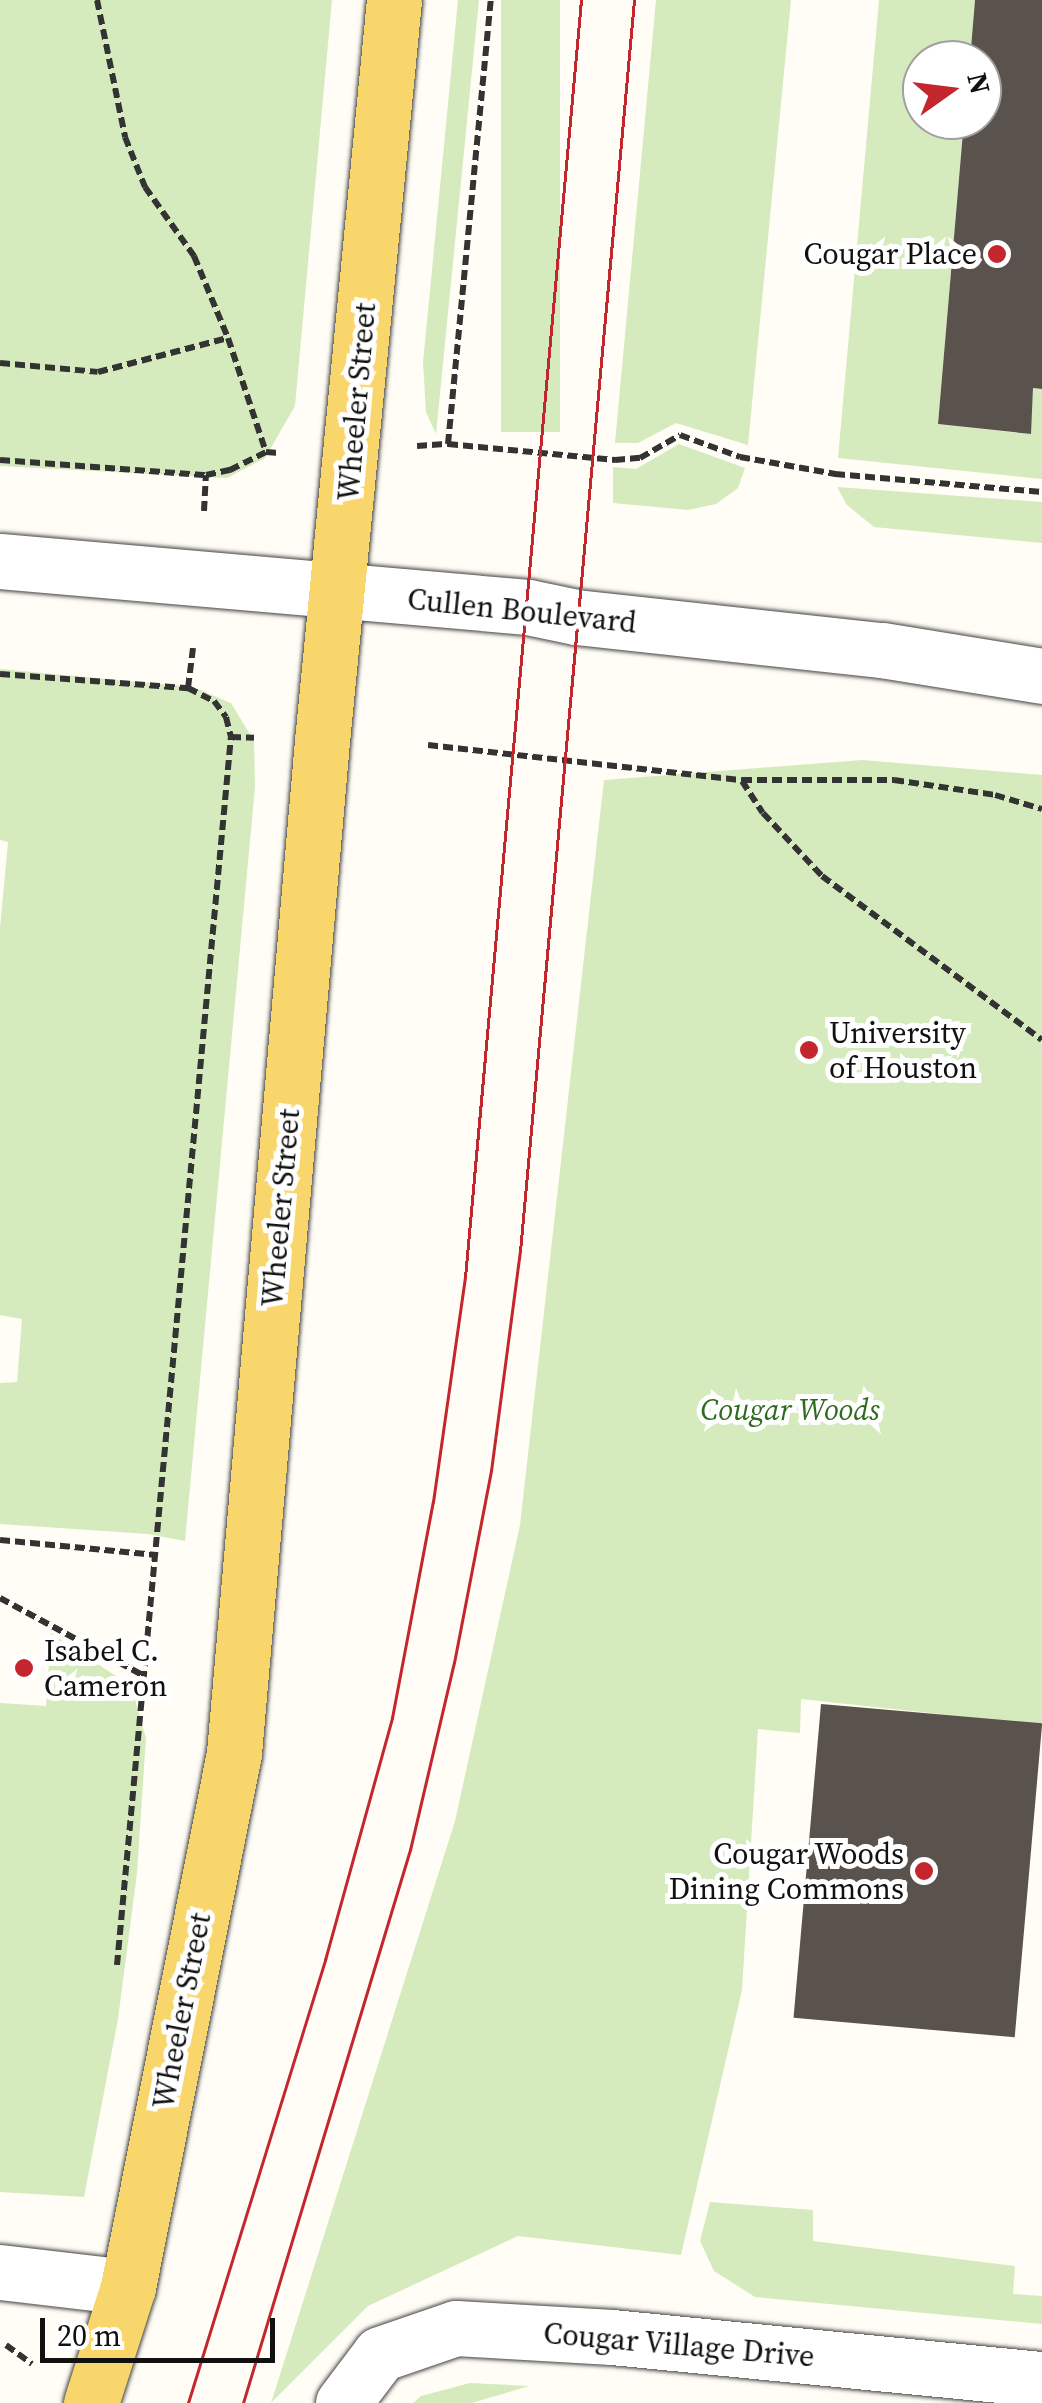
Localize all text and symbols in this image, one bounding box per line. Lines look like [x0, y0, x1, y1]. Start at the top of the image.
north arrow [902, 40, 1002, 140]
text: N [958, 69, 1000, 98]
place label: Cougar Place [803, 236, 977, 272]
marker: Cougar Place [986, 243, 1008, 265]
street label: Wheeler Street [330, 301, 384, 503]
street label: Cullen Boulevard [406, 581, 638, 641]
place label: University of Houston [829, 1015, 977, 1086]
marker: University of Houston [798, 1039, 820, 1061]
street label: Wheeler Street [254, 1107, 308, 1309]
park label: Cougar Woods [700, 1392, 880, 1428]
place label: Isabel C. Cameron [44, 1633, 167, 1704]
marker: Isabel C. Cameron [13, 1657, 35, 1679]
place label: Cougar Woods Dining Commons [669, 1836, 904, 1906]
marker: Cougar Woods Dining Commons [913, 1860, 935, 1882]
street label: Wheeler Street [145, 1910, 219, 2112]
scale bar [45, 2298, 280, 2360]
text: 20 m [57, 2315, 121, 2356]
street label: Cougar Village Drive [542, 2315, 816, 2375]

